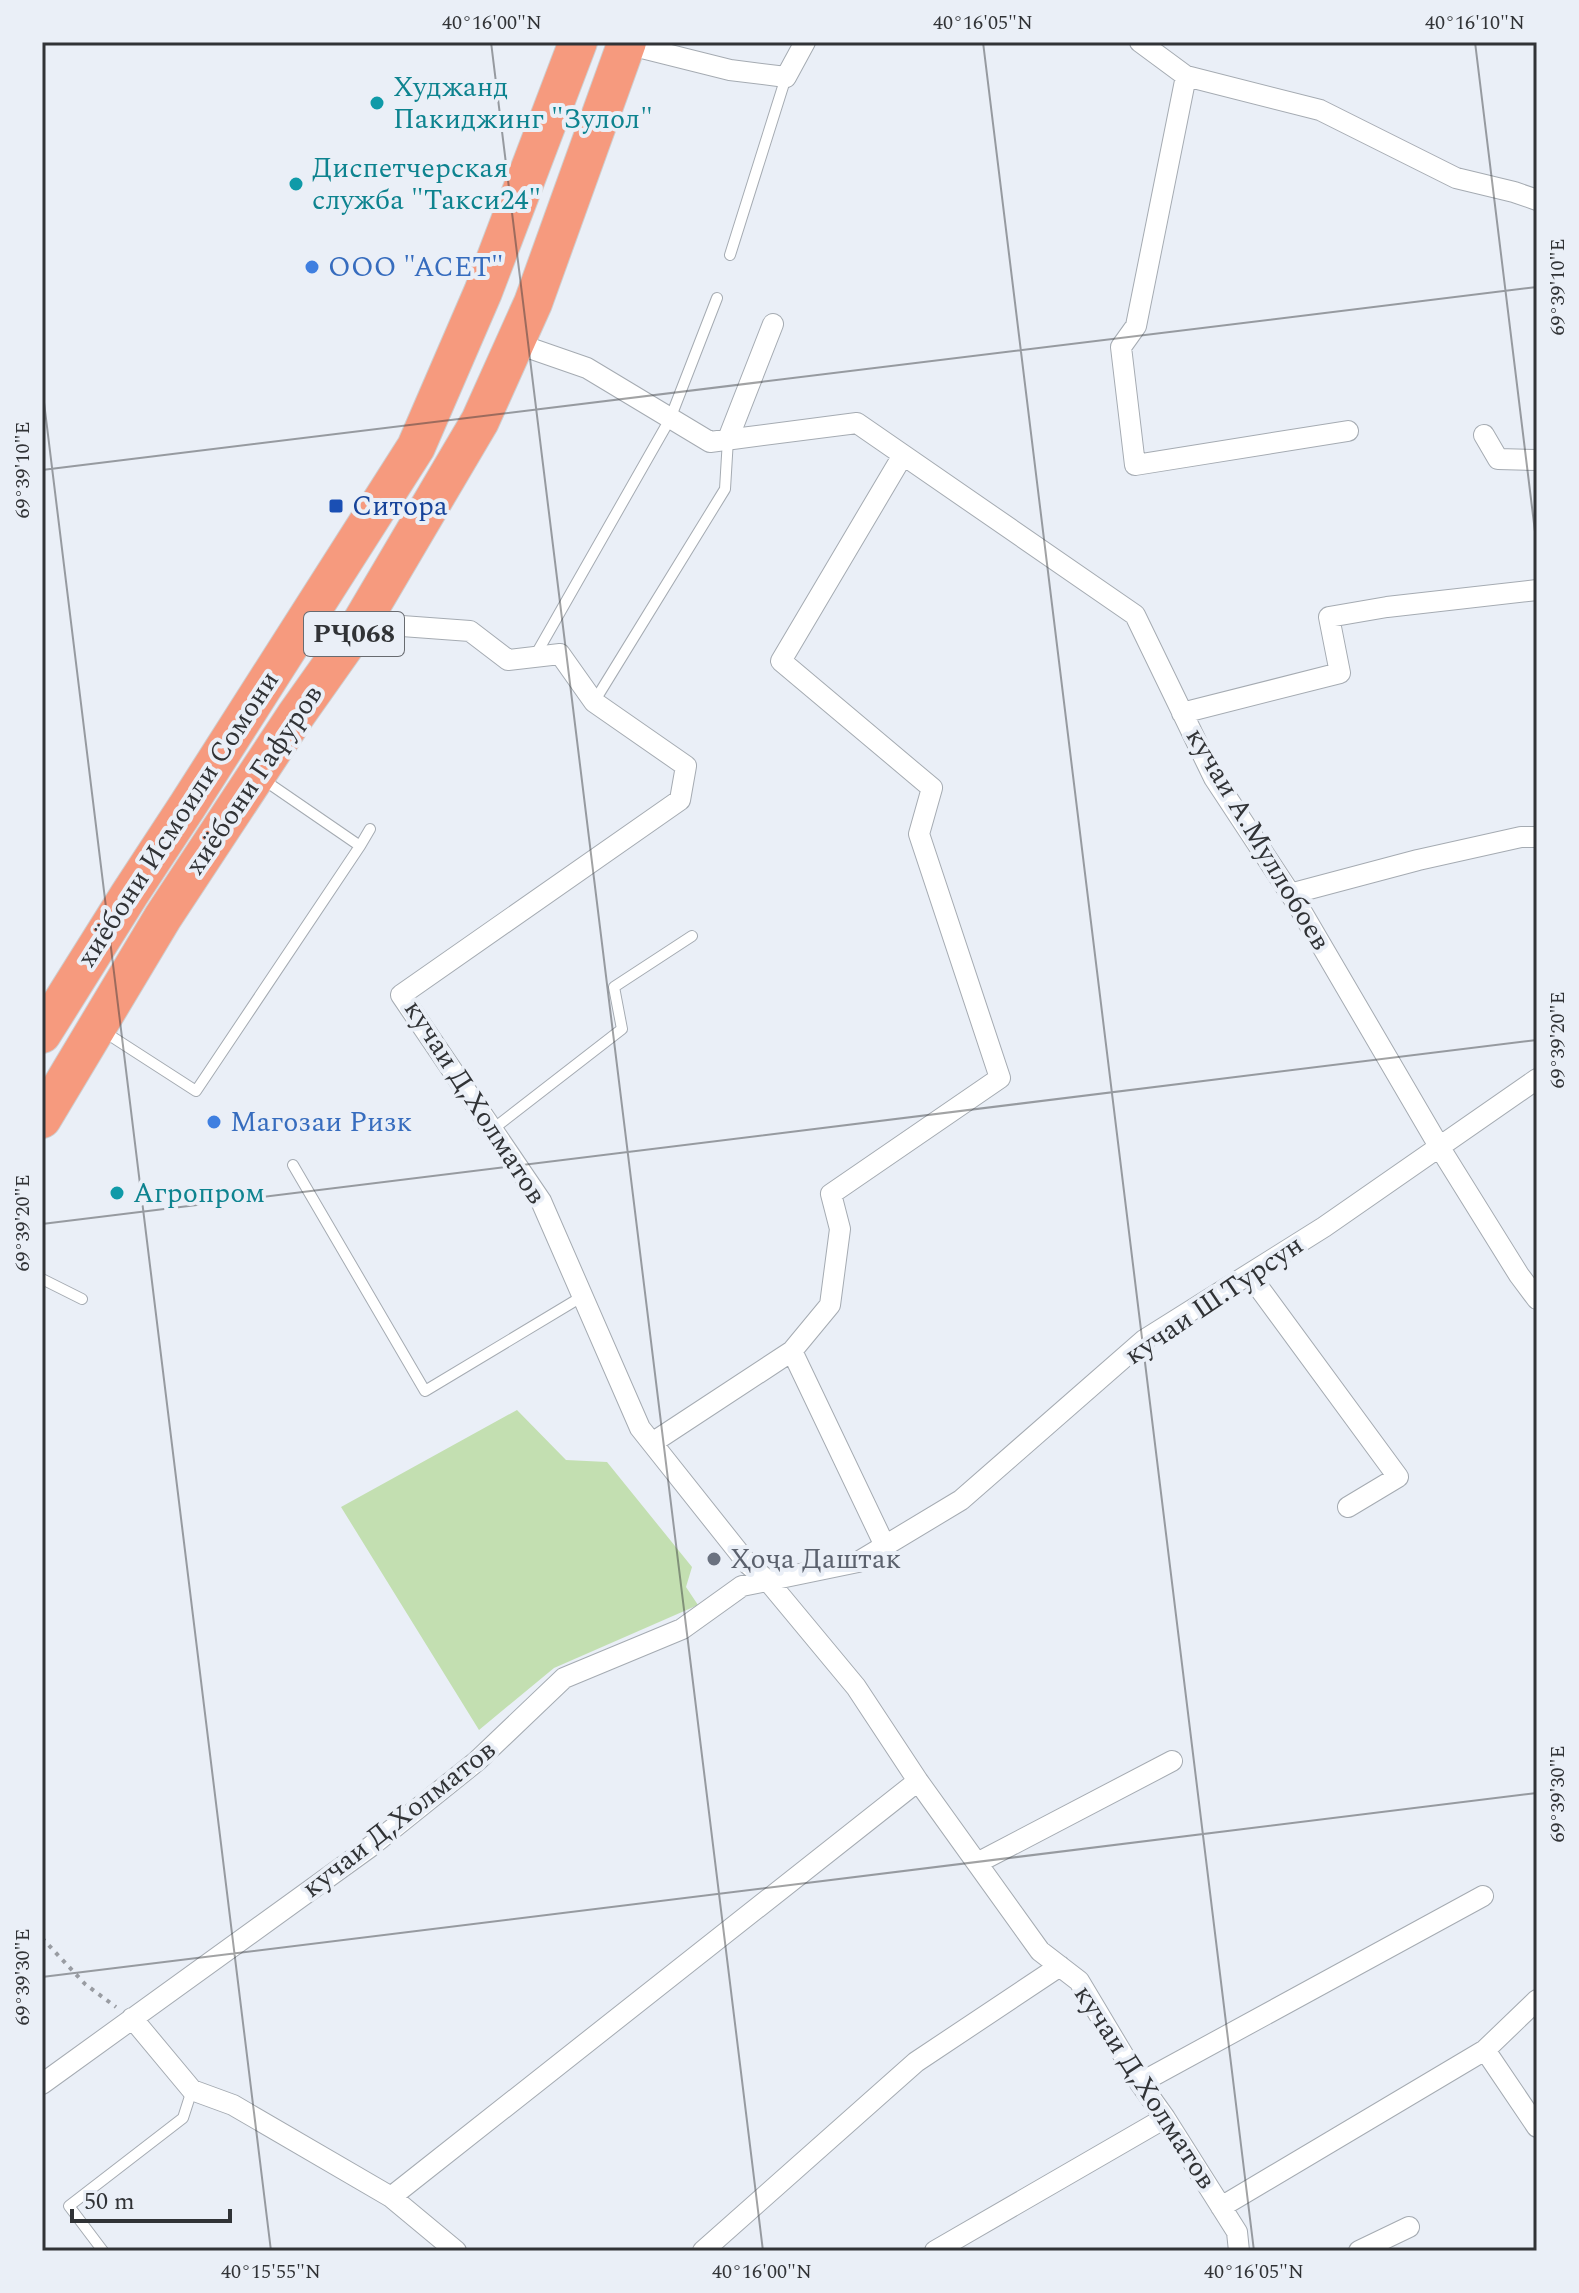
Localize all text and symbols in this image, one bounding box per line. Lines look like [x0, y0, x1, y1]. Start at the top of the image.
text: 40°16'00"N [442, 8, 542, 38]
text: 40°16'05"N [933, 8, 1033, 38]
text: 40°16'10"N [1425, 8, 1525, 38]
place label: Худжанд Пакиджинг "Зулол" [393, 66, 653, 141]
marker: Худжанд Пакиджинг "Зулол" [368, 94, 386, 112]
place label: Диспетчерская служба "Такси24" [312, 147, 541, 222]
marker: Диспетчерская служба "Такси24" [287, 175, 305, 193]
text: 69°39'10"E [1543, 238, 1573, 336]
place label: ООО "АСЕТ" [328, 246, 504, 289]
marker: ООО "АСЕТ" [303, 258, 321, 276]
text: 69°39'10"E [8, 421, 38, 519]
place label: Ситора [352, 485, 448, 528]
marker: Ситора [327, 497, 345, 515]
road number: РҶ068 [304, 612, 404, 656]
street label: хиёбони Исмоили Сомони [66, 662, 290, 976]
street label: хиёбони Гафуров [174, 676, 334, 884]
street label: кучаи А.Муллобоев [1174, 719, 1342, 959]
street label: кучаи Д,Холматов [393, 991, 557, 1213]
text: 69°39'20"E [1543, 991, 1573, 1089]
place label: Магозаи Ризк [230, 1101, 412, 1144]
marker: Магозаи Ризк [205, 1113, 223, 1131]
place label: Агропром [133, 1172, 265, 1215]
text: 69°39'20"E [8, 1174, 38, 1272]
marker: Агропром [108, 1184, 126, 1202]
street label: кучаи Ш.Турсун [1116, 1224, 1312, 1376]
place label: Ҳоҷа Даштак [730, 1538, 901, 1581]
marker: Ҳоҷа Даштак [705, 1550, 723, 1568]
street label: кучаи Д,Холматов [293, 1729, 505, 1909]
text: 69°39'30"E [1543, 1745, 1573, 1843]
text: 69°39'30"E [8, 1928, 38, 2026]
street label: кучаи Д,Холматов [1063, 1976, 1227, 2198]
scale bar [72, 2173, 230, 2223]
text: 50 m [84, 2184, 135, 2220]
text: 40°15'55"N [221, 2257, 321, 2287]
text: 40°16'00"N [712, 2257, 812, 2287]
text: 40°16'05"N [1204, 2257, 1304, 2287]

